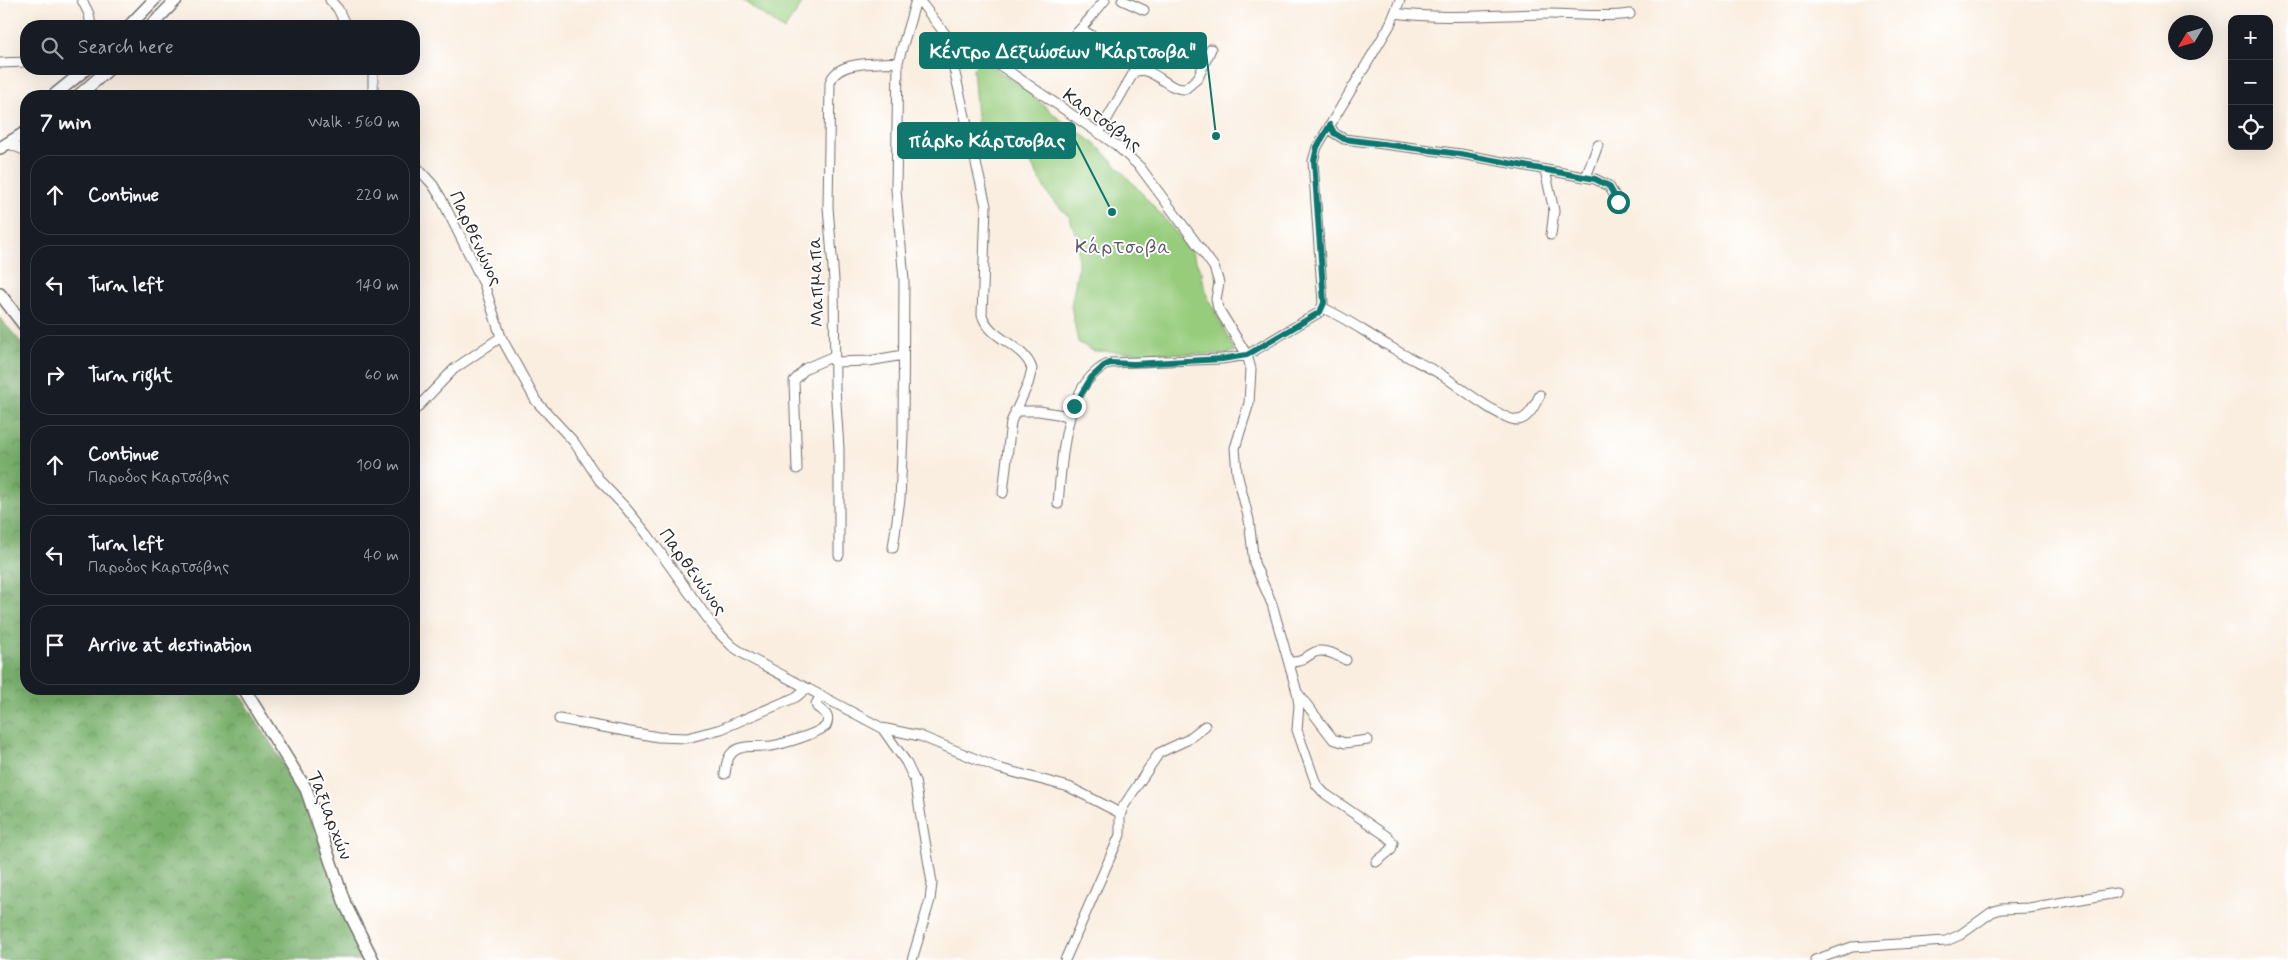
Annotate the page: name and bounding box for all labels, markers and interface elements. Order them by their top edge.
north arrow [2168,15,2213,60]
map controls [2228,15,2273,150]
button: + [2228,15,2273,60]
search box [20,20,420,75]
callout: Κέντρο Δεξιώσεων "Κάρτσοβα" [920,33,1206,68]
icon: search [38,34,66,62]
text: Search here [78,35,174,60]
text: Κέντρο Δεξιώσεων "Κάρτσοβα" [930,38,1197,66]
button: − [2228,60,2273,105]
street label: Καρτσόβης [1057,83,1147,157]
button: locate [2228,105,2273,150]
text: 7 min [40,109,92,137]
text: Walk · 560 m [308,112,400,133]
callout: πάρκο Κάρτσοβας [898,123,1075,158]
text: πάρκο Κάρτσοβας [909,128,1066,155]
icon: ahead [41,181,69,209]
text: Continue [88,183,159,208]
text: 220 m [356,185,399,206]
street label: Παρθενώνος [443,187,508,290]
route start [1607,191,1630,214]
district label: Κάρτσοβα [1075,234,1171,261]
street label: Μαπμαπα [802,236,831,328]
icon: left [41,271,69,299]
text: Turn left [88,273,164,298]
text: 140 m [355,275,399,296]
icon: right [41,361,69,389]
text: Turn right [88,363,172,388]
text: 60 m [365,365,399,386]
route end [1063,395,1086,418]
text: Continue [88,442,159,467]
icon: ahead [41,451,69,479]
text: 100 m [356,455,399,476]
text: Παροδος Καρτσόβης [88,467,229,488]
street label: Παρθενώνος [653,523,733,620]
text: Turn left [88,532,164,557]
icon: left [41,541,69,569]
text: 40 m [363,545,399,566]
text: Παροδος Καρτσόβης [88,557,229,578]
icon: arrive [41,631,69,659]
text: Arrive at destination [88,633,252,658]
street label: Ταξιαρχών [301,768,358,864]

